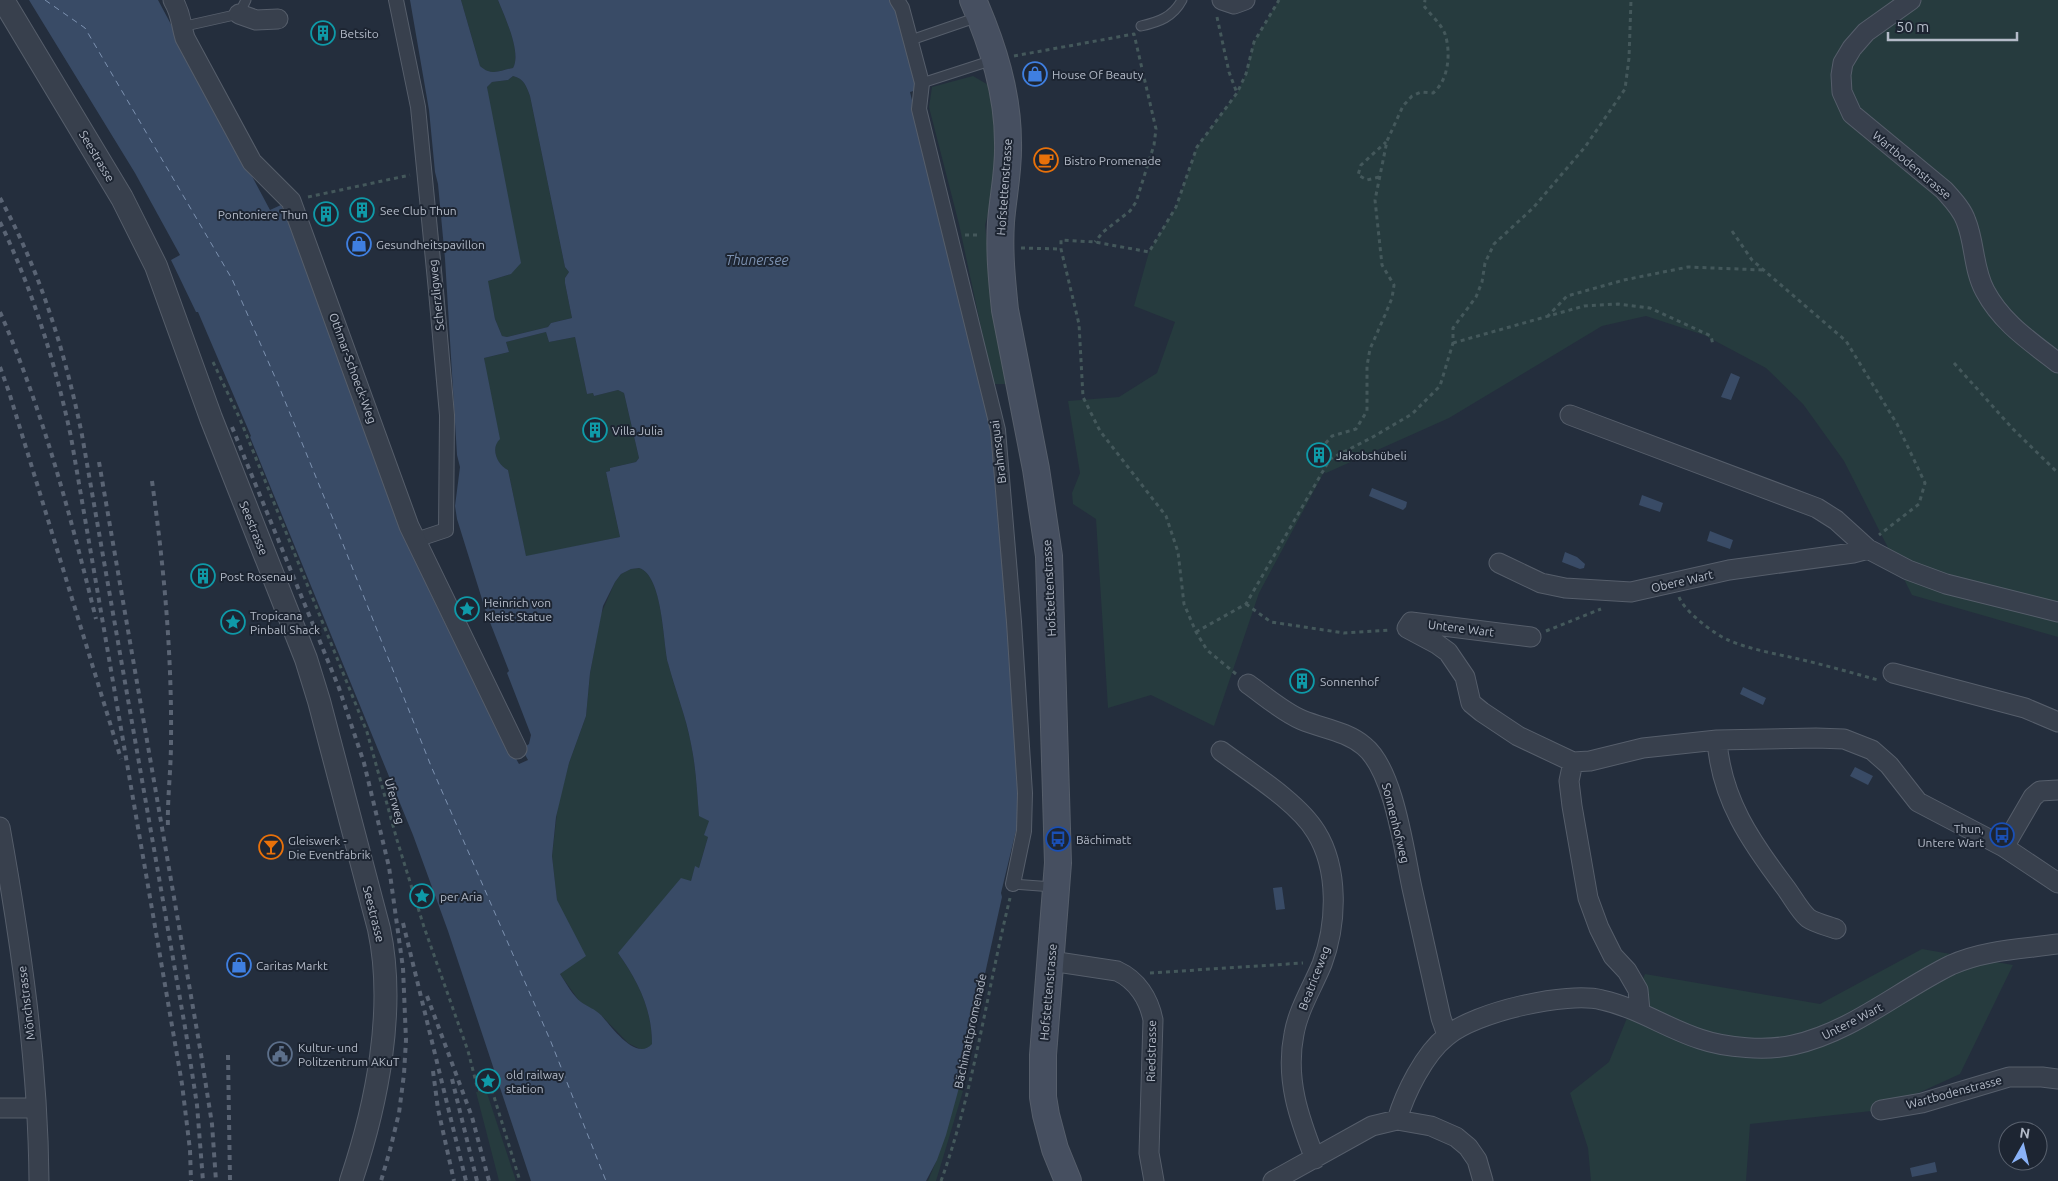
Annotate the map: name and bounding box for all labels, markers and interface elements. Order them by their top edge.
scale bar [1888,10,2017,42]
text: 50 m [1896,18,1929,35]
building icon: Betsito [310,20,336,46]
place label: Betsito [340,27,379,40]
shop icon: House Of Beauty [1022,61,1048,87]
place label: House Of Beauty [1052,68,1143,81]
street label: Seestrasse [77,128,117,184]
street label: Wartbodenstrasse [1870,128,1954,202]
street label: Hofstettenstrasse [994,138,1014,236]
cafe icon: Bistro Promenade [1033,147,1059,173]
place label: Bistro Promenade [1064,154,1161,167]
building icon: See Club Thun [349,197,375,223]
building icon: Pontoniere Thun [313,201,339,227]
place label: See Club Thun [380,204,457,217]
place label: Pontoniere Thun [218,208,308,221]
shop icon: Gesundheitspavillon [346,231,372,257]
place label: Gesundheitspavillon [376,238,485,251]
water label: Thunersee [725,252,789,268]
street label: Scherzligweg [426,259,446,331]
street label: Othmar-Schoeck-Weg [327,311,379,425]
building icon: Villa Julia [582,417,608,443]
street label: Brahmsquai [988,420,1008,484]
place label: Villa Julia [612,424,663,437]
building icon: Jakobshübeli [1306,442,1332,468]
place label: Jakobshübeli [1336,449,1407,462]
street label: Seestrasse [237,499,271,557]
street label: Hofstettenstrasse [1040,539,1058,637]
building icon: Post Rosenau [190,563,216,589]
street label: Obere Wart [1650,568,1715,594]
place label: Post Rosenau [220,570,293,583]
place icon: Heinrich von Kleist Statue [454,596,480,622]
place label: Heinrich von Kleist Statue [484,596,552,623]
place icon: Tropicana Pinball Shack [220,609,246,635]
place label: Tropicana Pinball Shack [250,609,320,636]
street label: Untere Wart [1427,617,1495,639]
building icon: Sonnenhof [1289,668,1315,694]
place label: Sonnenhof [1320,675,1379,688]
street label: Uferweg [383,777,407,825]
street label: Sonnenhofweg [1380,782,1412,864]
place label: Thun, Untere Wart [1917,822,1984,849]
bus stop icon: Thun, Untere Wart [1989,822,2015,848]
bus stop icon: Bächimatt [1045,826,1071,852]
place label: Bächimatt [1076,833,1131,846]
bar icon: Gleiswerk - Die Eventfabrik [258,834,284,860]
place label: Gleiswerk - Die Eventfabrik [288,834,371,861]
place icon: per Aria [409,883,435,909]
street label: Seestrasse [361,885,387,943]
place label: per Aria [440,890,482,903]
street label: Hofstettenstrasse [1037,943,1059,1041]
street label: Beatriceweg [1296,944,1332,1012]
shop icon: Caritas Markt [226,952,252,978]
place label: Caritas Markt [256,959,328,972]
street label: Mönchstrasse [15,965,37,1041]
street label: Bächimattpromenade [951,972,989,1090]
street label: Untere Wart [1819,1000,1885,1042]
street label: Riedstrasse [1144,1020,1158,1082]
public building icon: Kultur- und Politzentrum AKuT [267,1041,293,1067]
place label: Kultur- und Politzentrum AKuT [298,1041,400,1068]
place icon: old railway station [475,1068,501,1094]
place label: old railway station [506,1068,564,1095]
street label: Wartbodenstrasse [1905,1073,2003,1111]
north arrow [1998,1121,2048,1171]
text: N [2019,1124,2031,1142]

